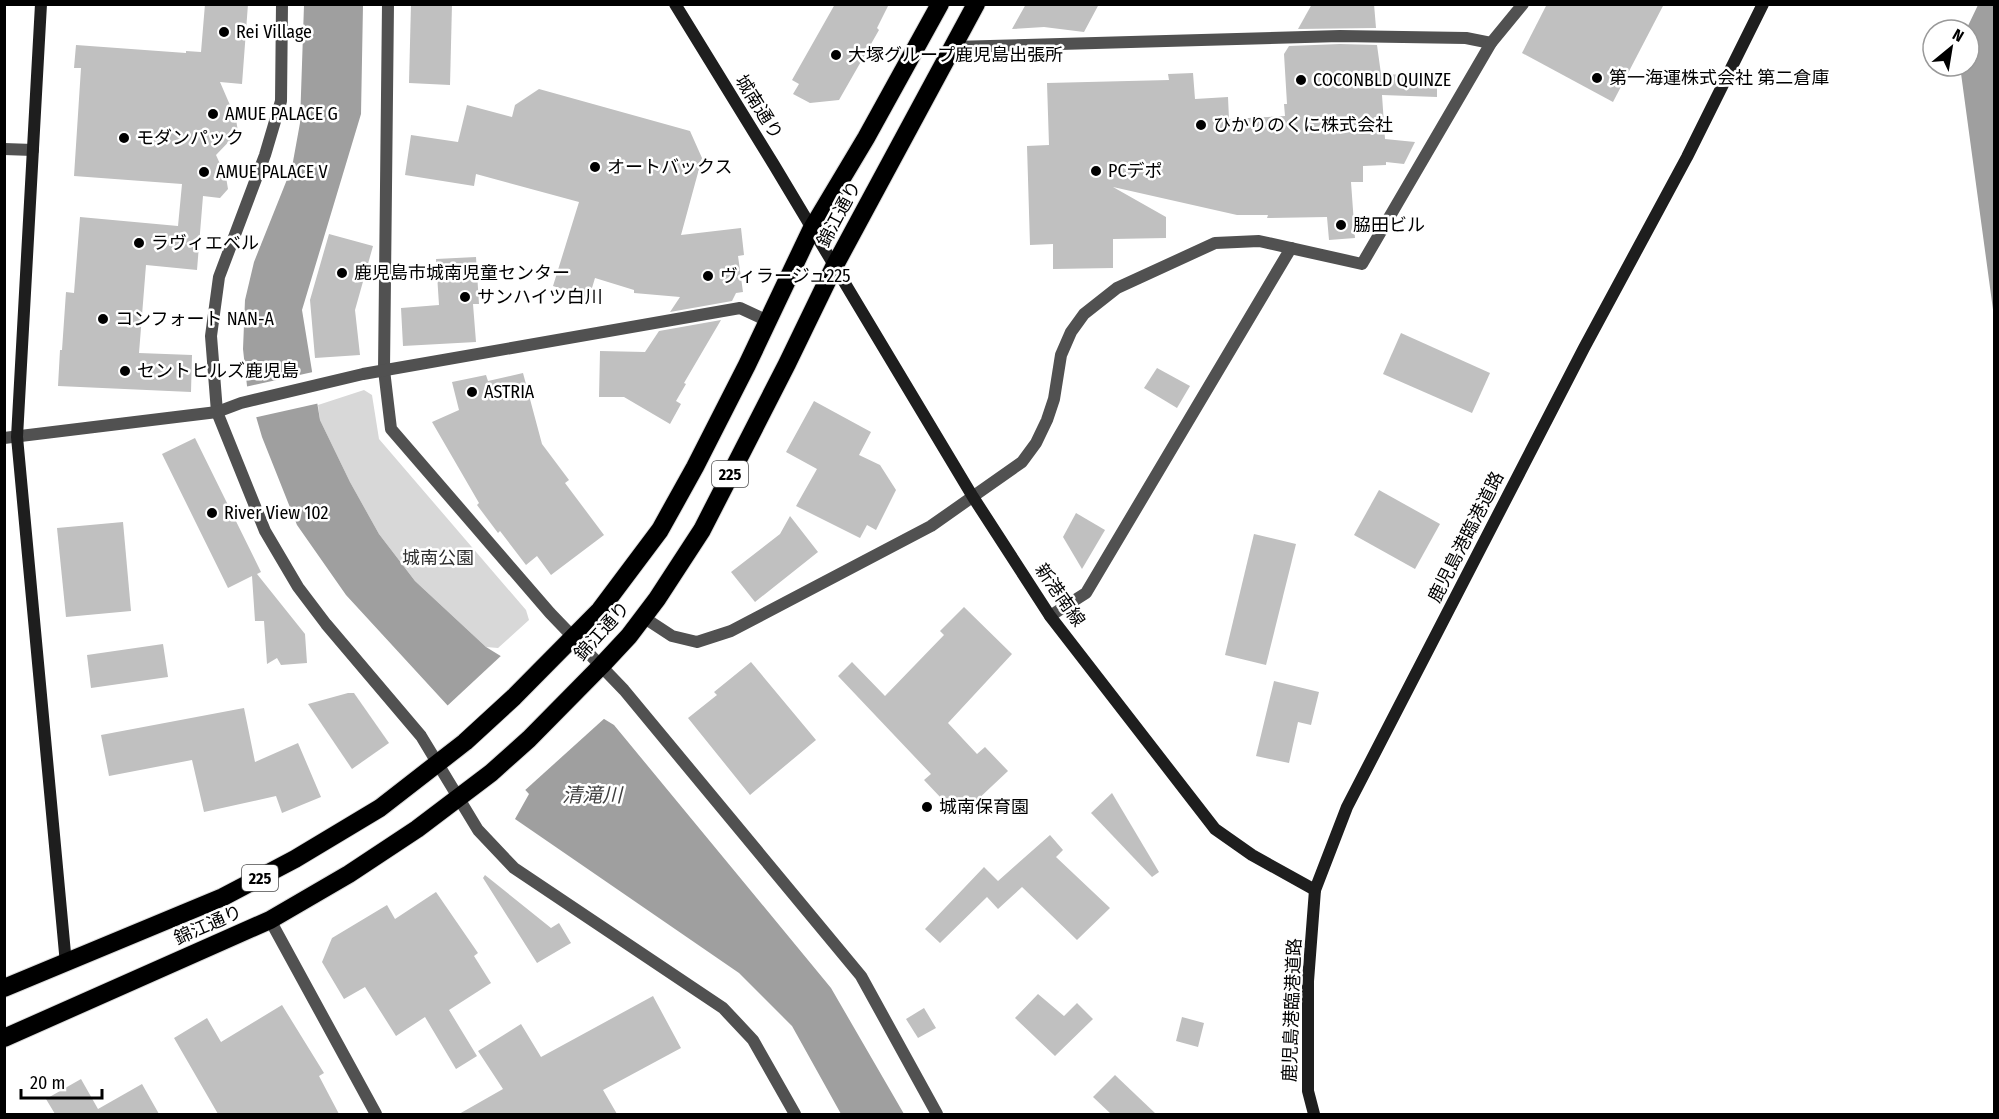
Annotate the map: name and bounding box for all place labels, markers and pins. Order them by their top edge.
place label: Rei Village [236,21,312,43]
marker: Rei Village [217,25,231,39]
place label: 大塚グループ鹿児島出張所 [848,44,1063,66]
marker: 大塚グループ鹿児島出張所 [829,48,843,62]
place label: 第一海運株式会社 第二倉庫 [1609,67,1829,89]
place label: COCONBLD QUINZE [1313,69,1451,91]
marker: 第一海運株式会社 第二倉庫 [1590,71,1604,85]
marker: COCONBLD QUINZE [1294,73,1308,87]
place label: AMUE PALACE G [225,103,338,125]
marker: AMUE PALACE G [206,107,220,121]
place label: ひかりのくに株式会社 [1213,114,1393,136]
marker: ひかりのくに株式会社 [1194,118,1208,132]
place label: モダンパック [136,127,244,149]
marker: モダンパック [117,131,131,145]
place label: オートバックス [607,156,732,178]
marker: オートバックス [588,160,602,174]
place label: PCデポ [1108,160,1163,182]
place label: AMUE PALACE V [216,161,328,183]
marker: PCデポ [1089,164,1103,178]
marker: AMUE PALACE V [197,165,211,179]
place label: 脇田ビル [1353,214,1425,236]
marker: 脇田ビル [1334,218,1348,232]
place label: ラヴィエベル [151,232,259,254]
marker: ラヴィエベル [132,236,146,250]
place label: 鹿児島市城南児童センター [354,262,570,284]
place label: ヴィラージュ225 [720,265,851,287]
marker: 鹿児島市城南児童センター [335,266,349,280]
marker: ヴィラージュ225 [701,269,715,283]
place label: サンハイツ白川 [477,286,603,308]
marker: サンハイツ白川 [458,290,472,304]
place label: コンフォート NAN-A [115,308,274,330]
marker: コンフォート NAN-A [96,312,110,326]
place label: セントヒルズ鹿児島 [137,360,299,382]
marker: セントヒルズ鹿児島 [118,364,132,378]
place label: ASTRIA [484,381,535,403]
marker: ASTRIA [465,385,479,399]
place label: River View 102 [224,502,328,524]
marker: River View 102 [205,506,219,520]
place label: 城南保育園 [939,796,1029,818]
marker: 城南保育園 [920,800,934,814]

